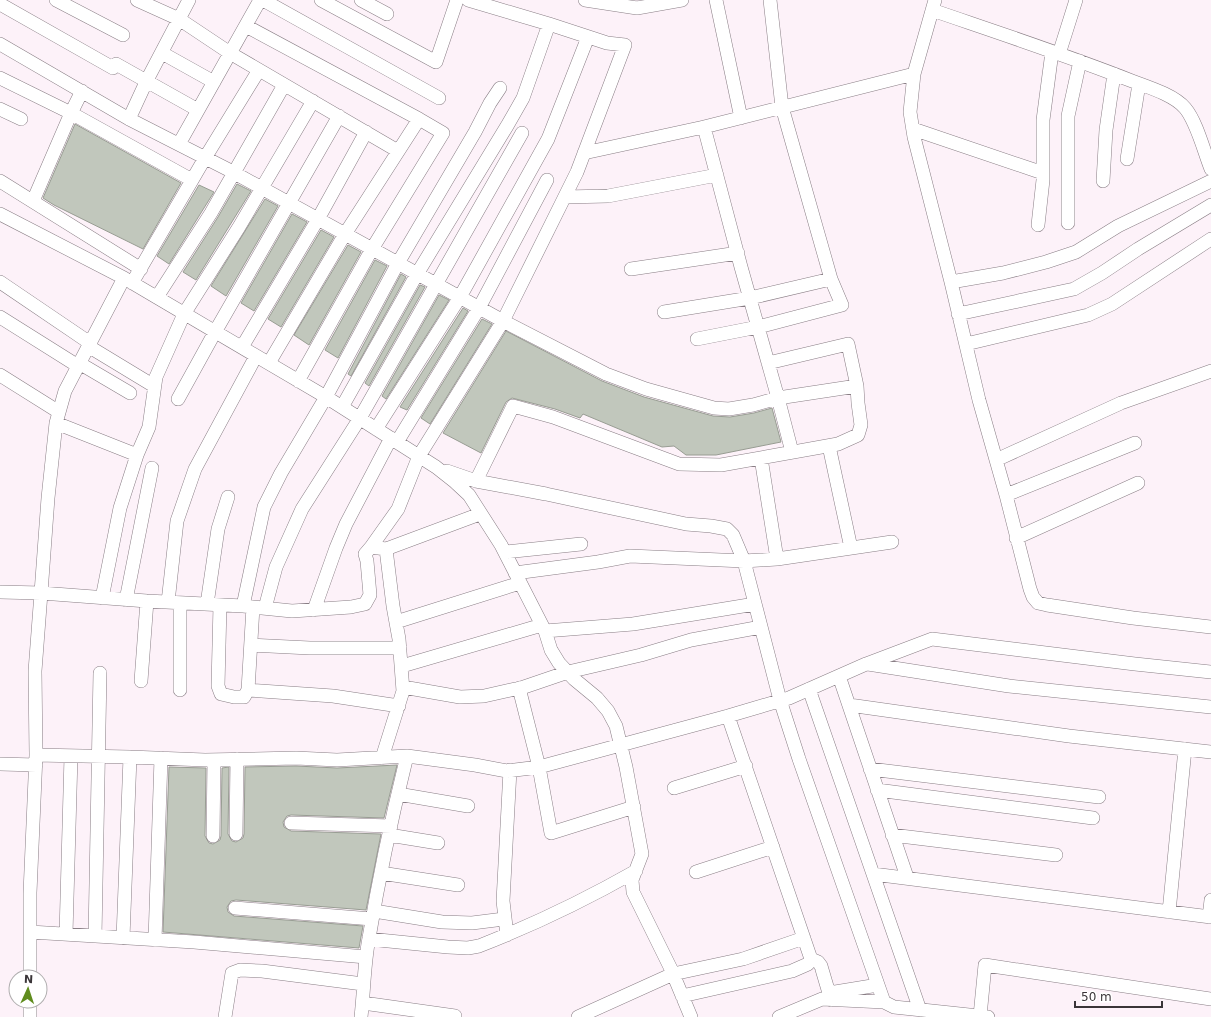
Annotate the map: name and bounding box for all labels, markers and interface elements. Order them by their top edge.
north arrow [8,969,48,1009]
text: N [24,973,33,986]
scale bar [1075,983,1162,1009]
text: 50 m [1081,990,1112,1004]

